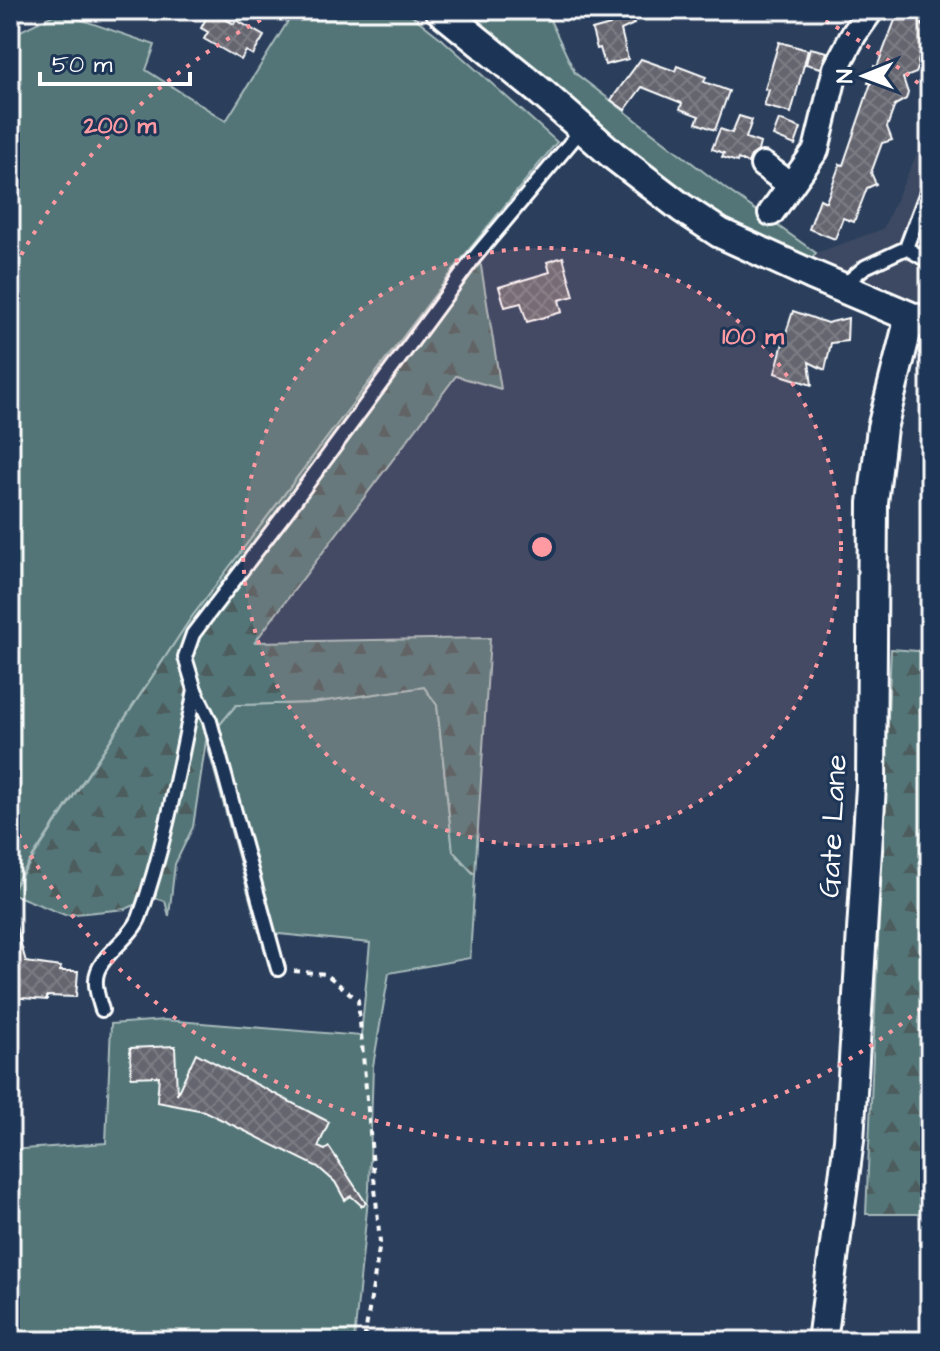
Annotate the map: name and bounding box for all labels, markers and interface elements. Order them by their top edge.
scale bar [40,36,190,86]
north arrow [824,36,904,116]
text: 50 m [52,48,113,82]
text: N [830,69,861,83]
text: 200 m [83,109,156,143]
text: 100 m [722,320,784,354]
centre of rings [528,533,556,561]
street label: Gate Lane [808,753,858,899]

